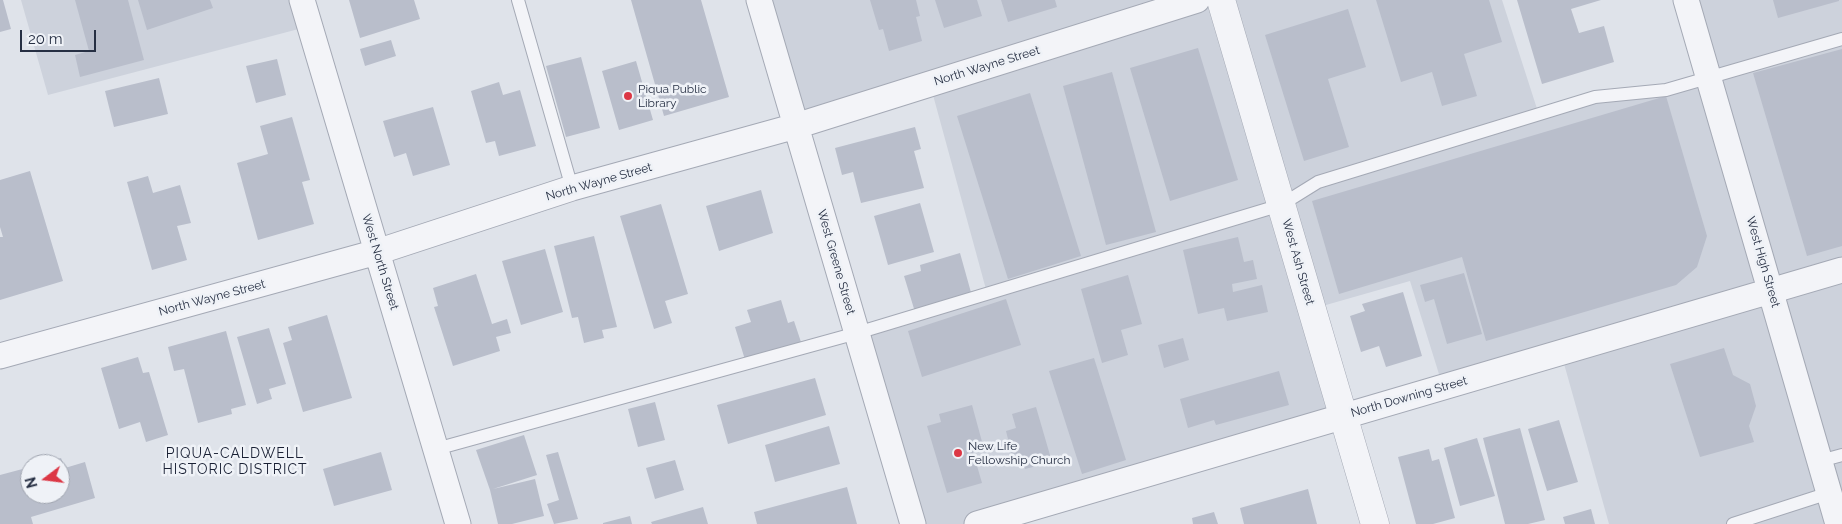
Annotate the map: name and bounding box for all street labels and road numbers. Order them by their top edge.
street label: North Wayne Street [932,43,1042,89]
street label: North Wayne Street [544,160,654,204]
street label: West Greene Street [814,208,858,316]
street label: West North Street [359,212,401,312]
street label: West High Street [1743,215,1783,309]
street label: West Ash Street [1279,217,1317,307]
street label: North Wayne Street [157,277,267,319]
street label: North Downing Street [1349,374,1469,420]

